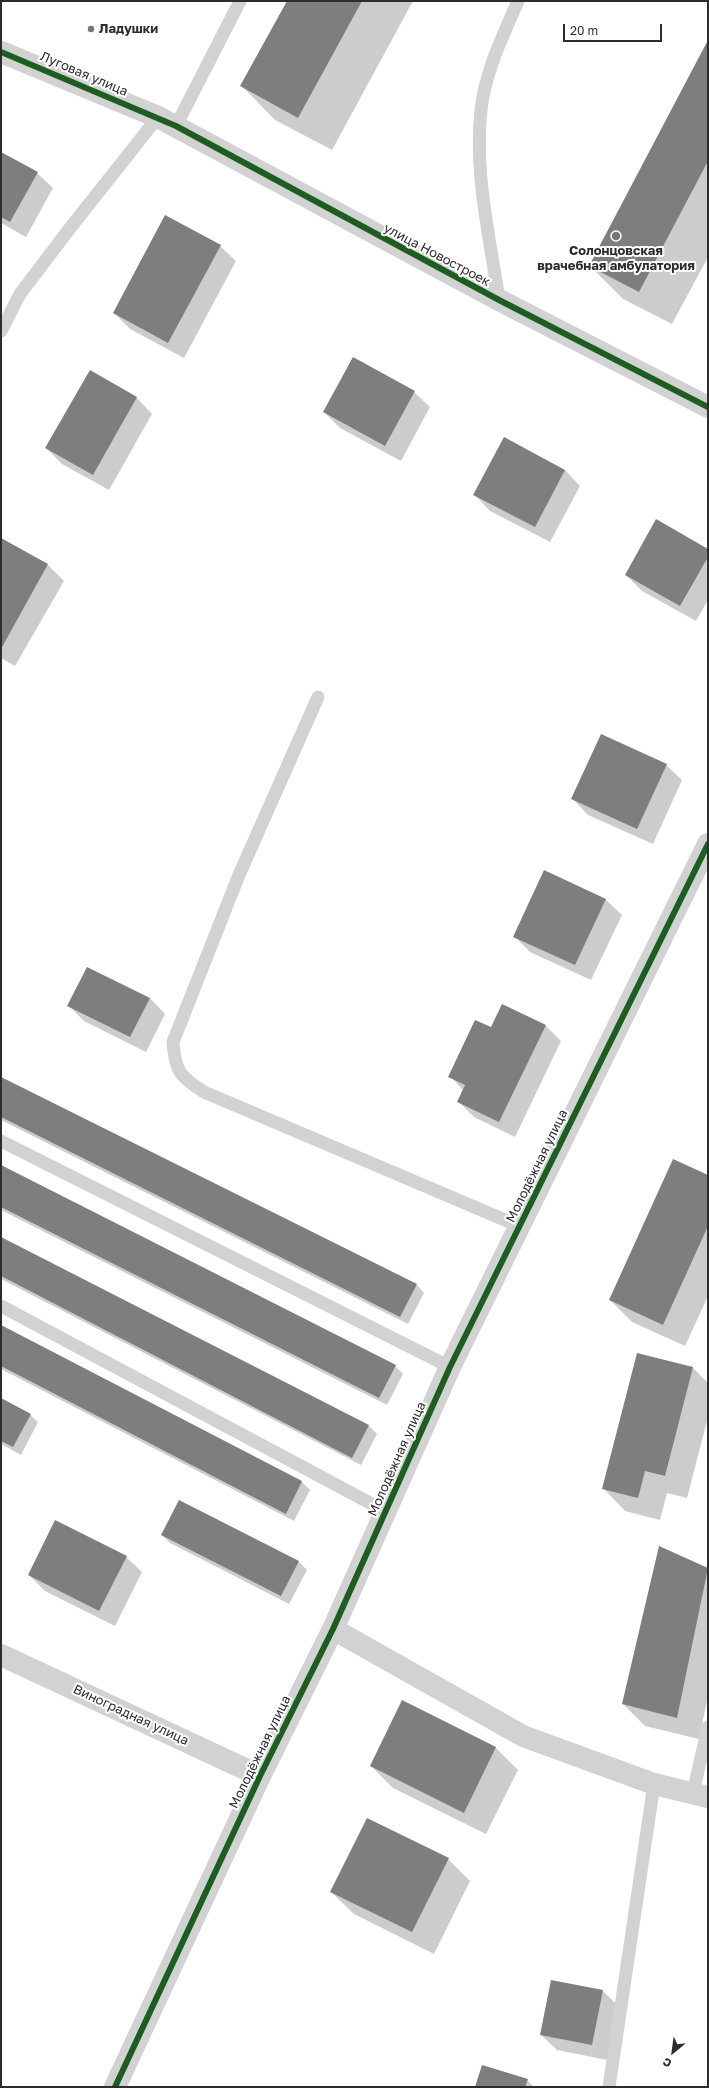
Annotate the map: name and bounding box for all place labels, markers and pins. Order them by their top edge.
place label: Ладушки [99,21,158,37]
marker: Ладушки [86,24,96,34]
marker: Солонцовская врачебная амбулатория [610,230,622,242]
place label: Солонцовская врачебная амбулатория [537,243,695,274]

